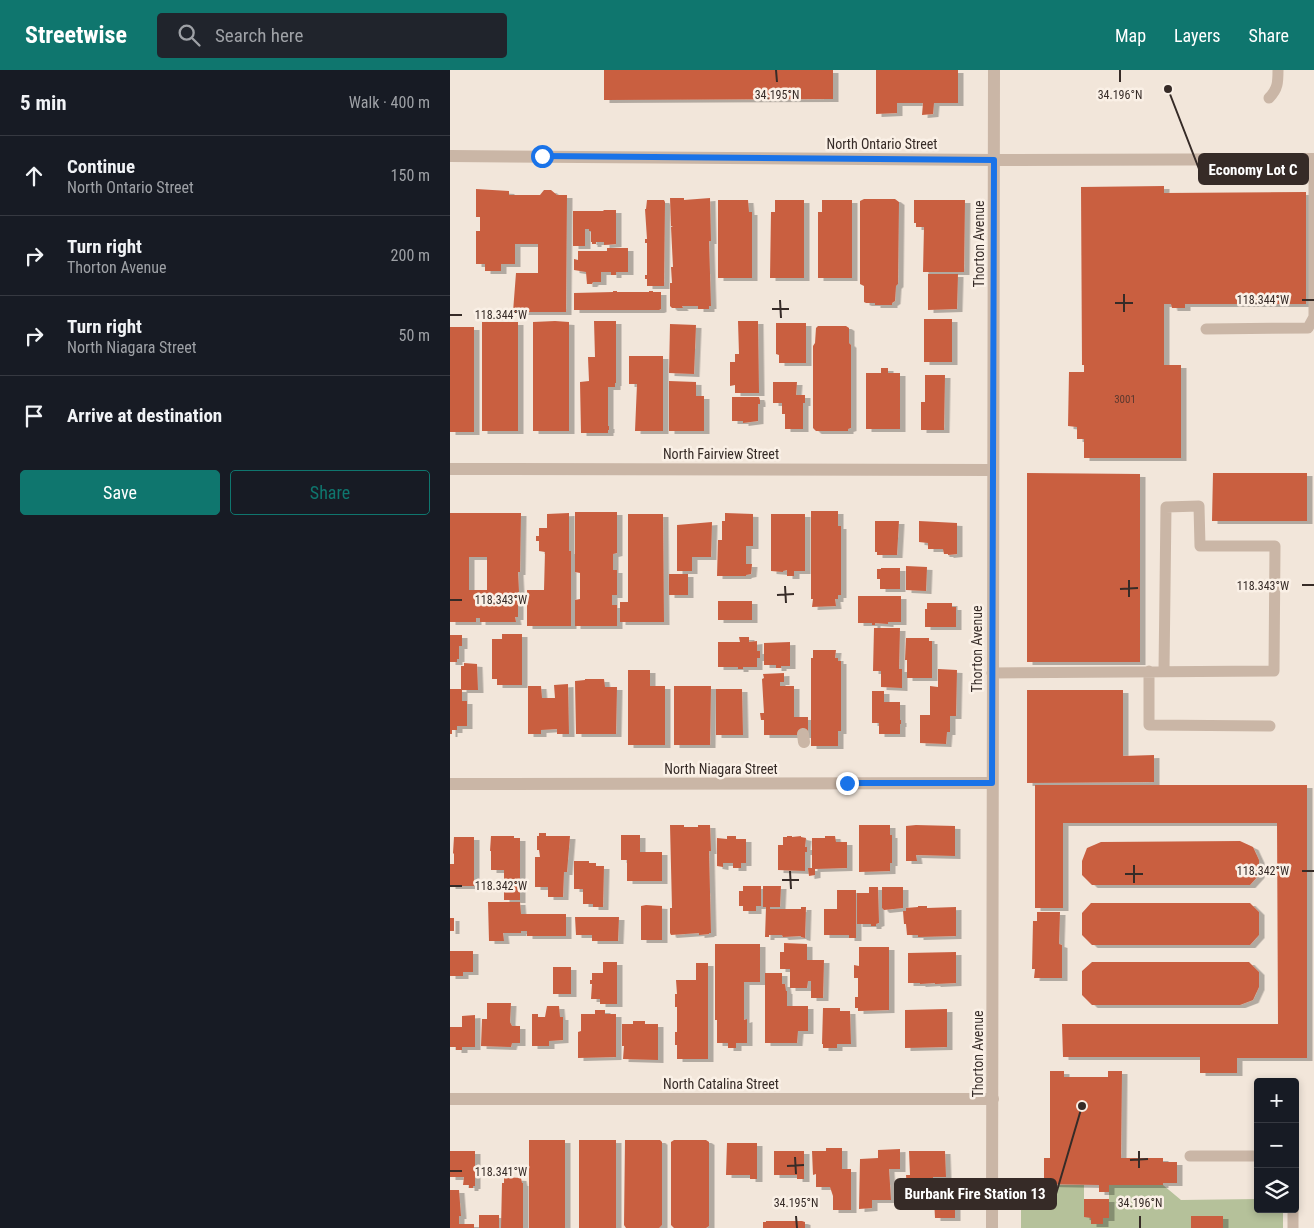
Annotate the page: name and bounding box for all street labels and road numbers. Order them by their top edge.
street label: North Ontario Street [827,136,938,152]
street label: Thorton Avenue [971,200,987,288]
street label: North Fairview Street [663,446,779,462]
street label: Thorton Avenue [969,605,985,693]
street label: North Niagara Street [664,761,778,777]
street label: Thorton Avenue [970,1010,986,1098]
street label: North Catalina Street [663,1076,779,1092]

